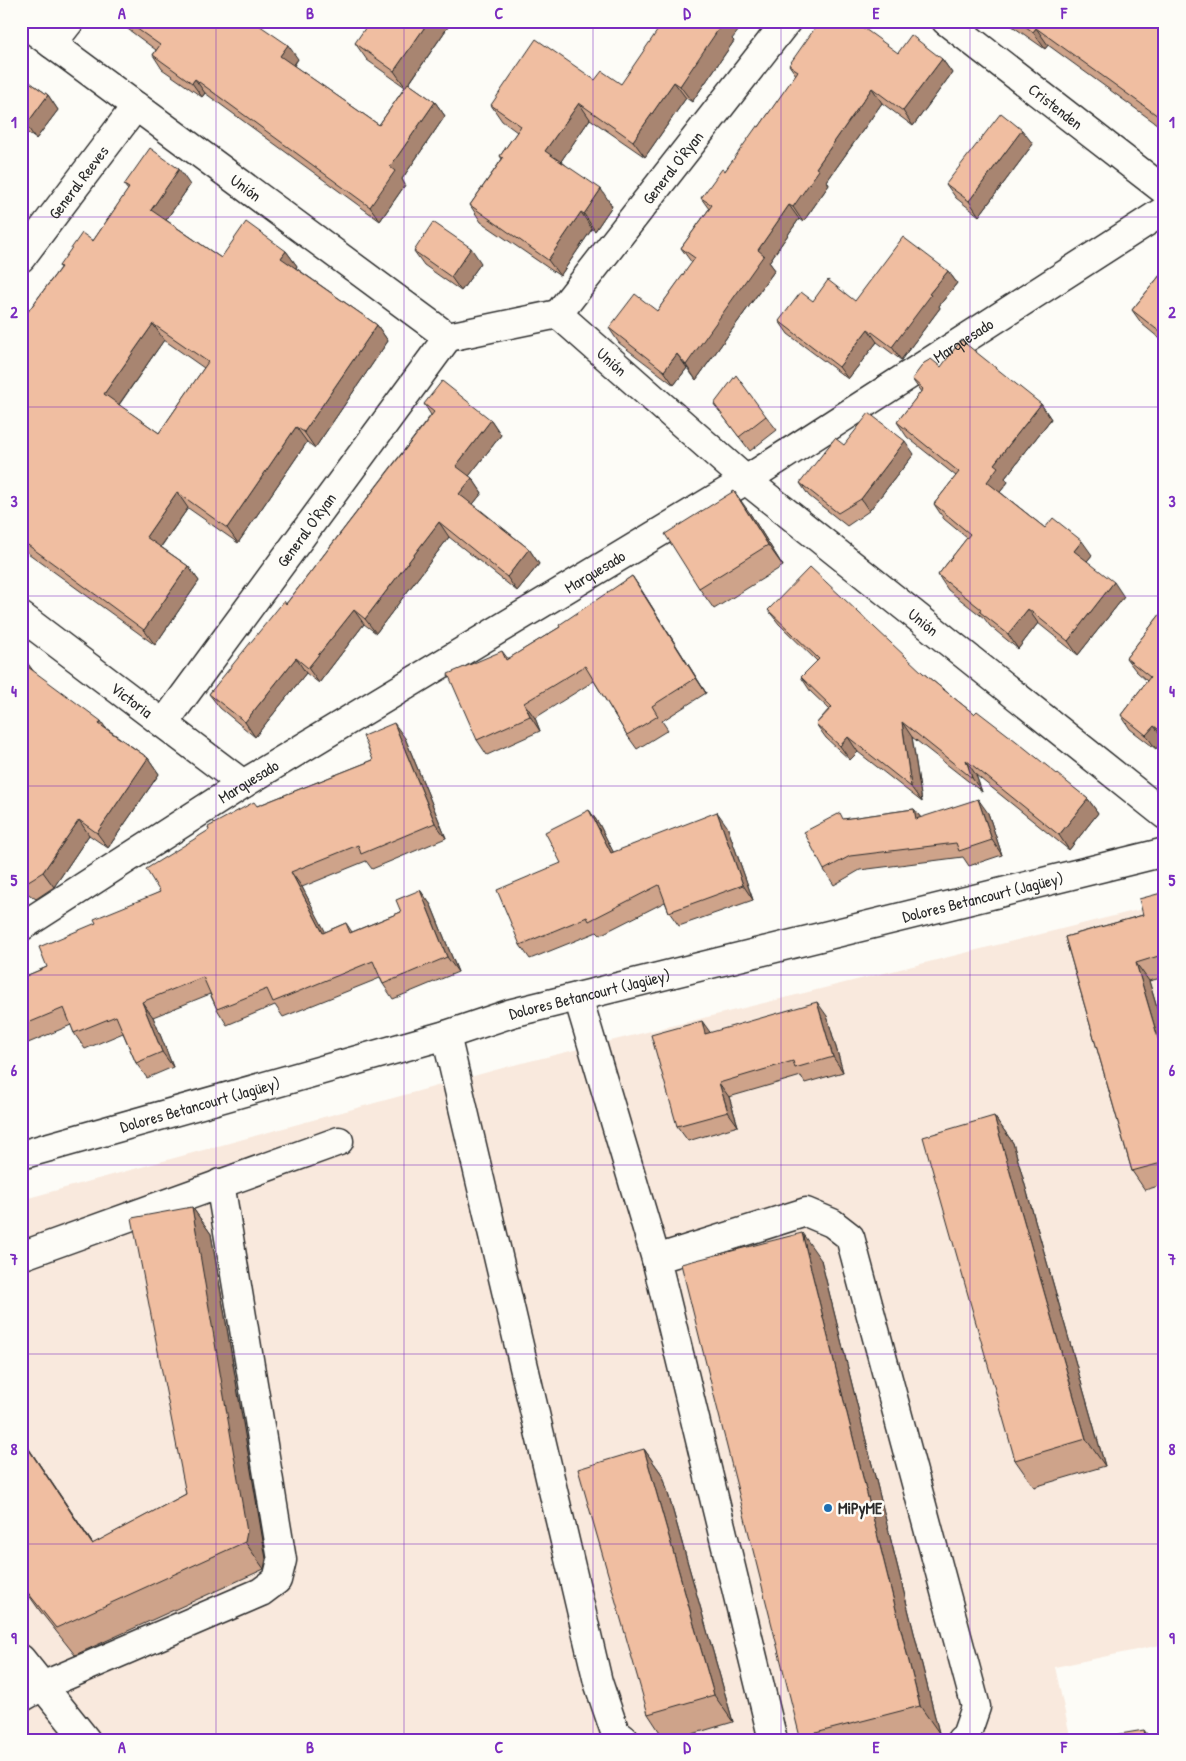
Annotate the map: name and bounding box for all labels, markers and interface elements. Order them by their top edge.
text: A [118,2,126,24]
text: B [306,2,314,24]
text: C [495,2,504,24]
text: D [683,2,691,24]
text: E [872,2,880,24]
text: F [1060,2,1068,24]
street label: Cristenden [1024,78,1088,134]
text: 1 [11,111,17,133]
text: 1 [1169,111,1175,133]
street label: General O'Ryan [637,126,708,209]
street label: General Reeves [43,141,113,224]
street label: Unión [226,169,266,206]
text: 2 [10,301,18,323]
text: 2 [1168,301,1176,323]
street label: Marquesado [929,312,998,368]
street label: Unión [592,342,632,381]
street label: General O'Ryan [272,488,341,571]
text: 3 [10,490,18,512]
text: 3 [1168,490,1176,512]
street label: Marquesado [560,544,630,598]
street label: Unión [904,603,943,641]
street label: Victoria [107,677,157,723]
text: 4 [11,680,17,702]
text: 4 [1169,680,1175,702]
street label: Marquesado [214,754,283,808]
street label: Dolores Betancourt (Jagüey) [900,866,1066,927]
text: 5 [11,869,18,891]
text: 5 [1169,869,1176,891]
street label: Dolores Betancourt (Jagüey) [507,963,672,1024]
text: 6 [11,1059,18,1081]
text: 6 [1169,1059,1176,1081]
street label: Dolores Betancourt (Jagüey) [117,1071,283,1137]
text: 7 [9,1248,18,1270]
text: 7 [1167,1248,1176,1270]
text: 8 [11,1438,18,1460]
text: 8 [1169,1438,1176,1460]
place label: MiPyME [838,1497,883,1520]
marker: MiPyME [822,1502,834,1514]
text: 9 [11,1627,17,1649]
text: 9 [1169,1627,1175,1649]
text: A [118,1736,126,1758]
text: B [306,1736,314,1758]
text: C [495,1736,504,1758]
text: D [683,1736,691,1758]
text: E [872,1736,880,1758]
text: F [1060,1736,1068,1758]

